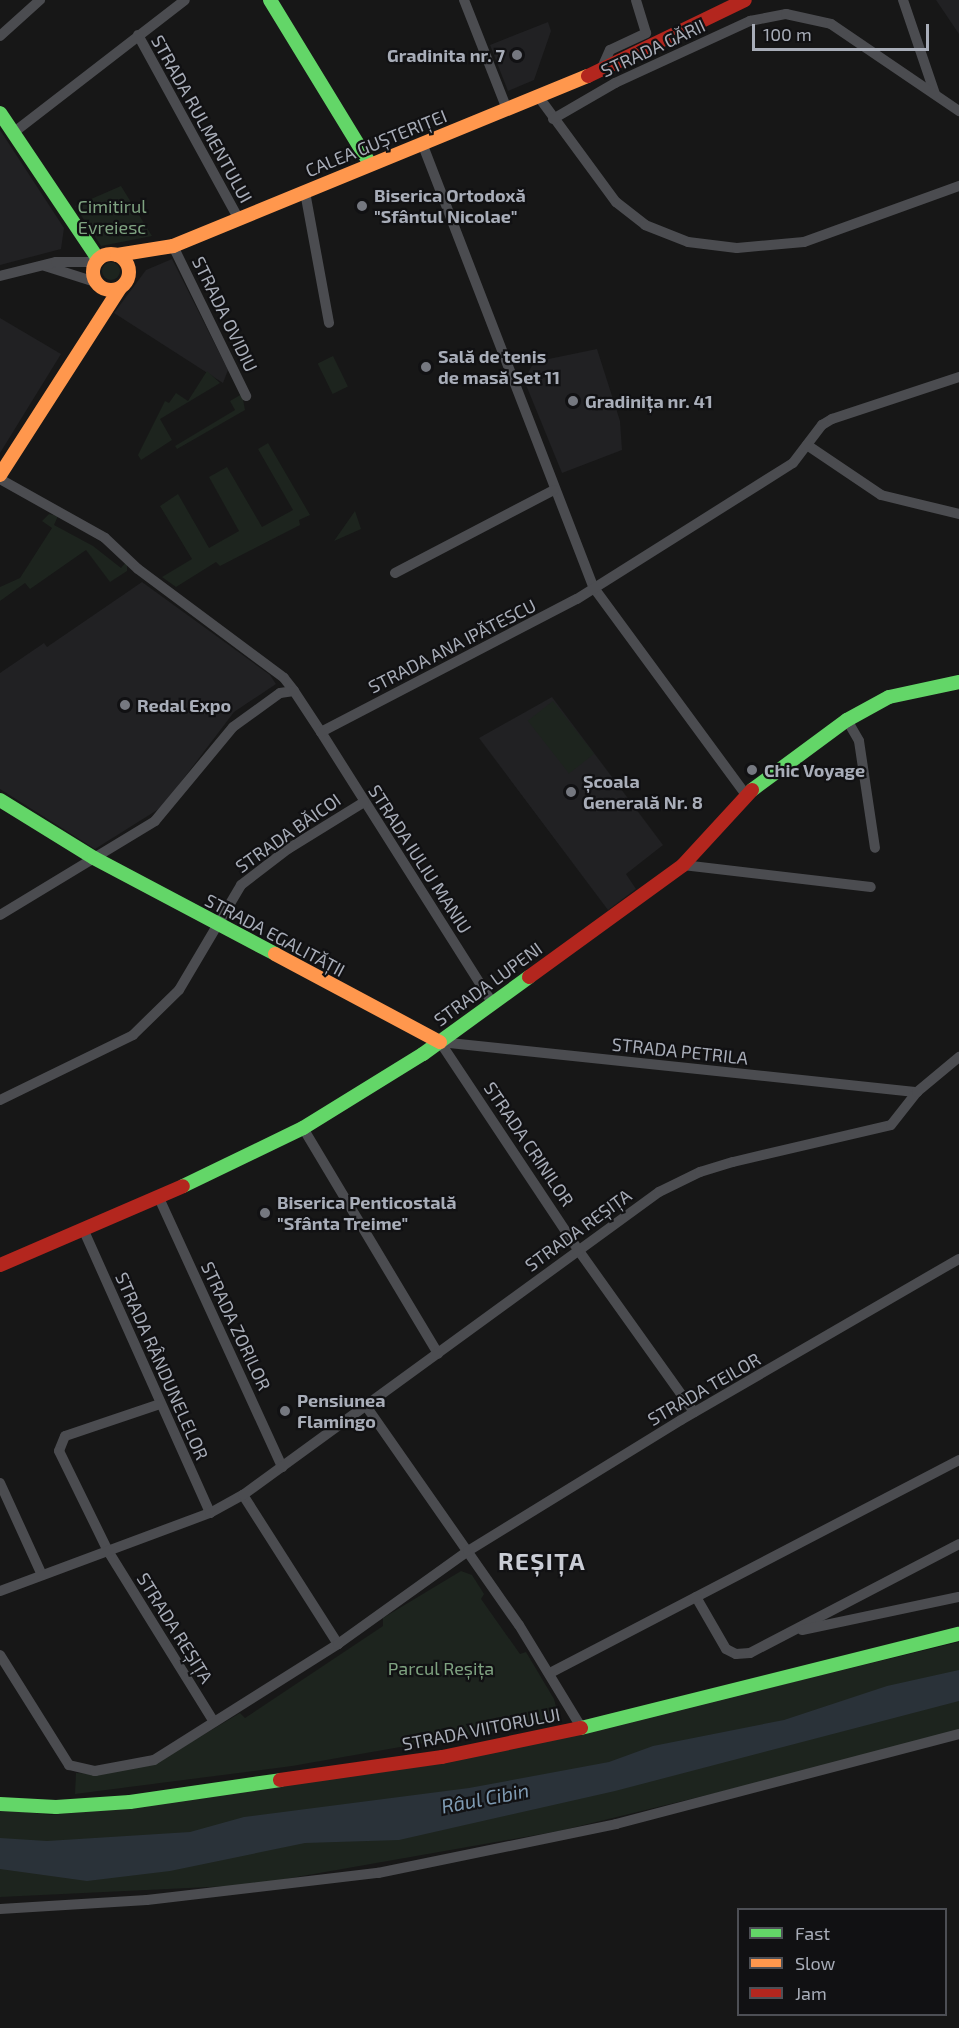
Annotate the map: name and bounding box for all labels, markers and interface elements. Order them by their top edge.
scale bar [755,12,932,50]
street label: STRADA GĂRII [597,14,709,82]
text: 100 m [763,23,812,45]
street label: STRADA RULMENTULUI [147,31,257,207]
place label: Gradinita nr. 7 [387,44,505,66]
marker: Gradinita nr. 7 [510,48,524,62]
street label: CALEA GUȘTERIȚEI [302,105,450,181]
place label: Biserica Ortodoxă "Sfântul Nicolae" [374,185,526,228]
park label: Cimitirul Evreiesc [77,196,147,238]
marker: Biserica Ortodoxă "Sfântul Nicolae" [355,199,369,213]
street label: STRADA OVIDIU [188,253,262,375]
place label: Sală de tenis de masă Set 11 [438,346,560,388]
marker: Sală de tenis de masă Set 11 [419,360,433,374]
place label: Gradinița nr. 41 [585,390,713,412]
marker: Gradinița nr. 41 [566,394,580,408]
street label: STRADA ANA IPĂTESCU [364,594,540,698]
place label: Redal Expo [137,694,232,716]
marker: Redal Expo [118,698,132,712]
place label: Chic Voyage [764,759,866,781]
marker: Chic Voyage [745,763,759,777]
place label: Școala Generală Nr. 8 [583,771,703,814]
street label: STRADA IULIU MANIU [364,781,476,937]
marker: Școala Generală Nr. 8 [564,785,578,799]
street label: STRADA BĂICOI [231,789,345,877]
street label: STRADA EGALITĂȚII [201,889,349,981]
street label: STRADA LUPENI [429,937,547,1031]
street label: STRADA PETRILA [611,1033,749,1069]
street label: STRADA CRINILOR [479,1078,579,1210]
street label: STRADA REȘIȚA [520,1184,636,1276]
place label: Biserica Penticostală "Sfânta Treime" [277,1192,457,1234]
marker: Biserica Penticostală "Sfânta Treime" [258,1206,272,1220]
street label: STRADA ZORILOR [197,1258,275,1394]
street label: STRADA RÂNDUNELELOR [111,1269,213,1463]
street label: STRADA TEILOR [643,1348,765,1430]
place label: Pensiunea Flamingo [297,1390,385,1432]
marker: Pensiunea Flamingo [278,1404,292,1418]
district label: REȘIȚA [498,1547,586,1575]
street label: STRADA REȘIȚA [132,1569,218,1687]
park label: Parcul Reșița [388,1657,494,1679]
street label: STRADA VIITORULUI [400,1703,562,1755]
water label: Râul Cibin [439,1778,531,1818]
legend [737,1908,947,2016]
text: Fast [795,1922,830,1944]
text: Slow [795,1952,835,1974]
text: Jam [795,1982,827,2004]

